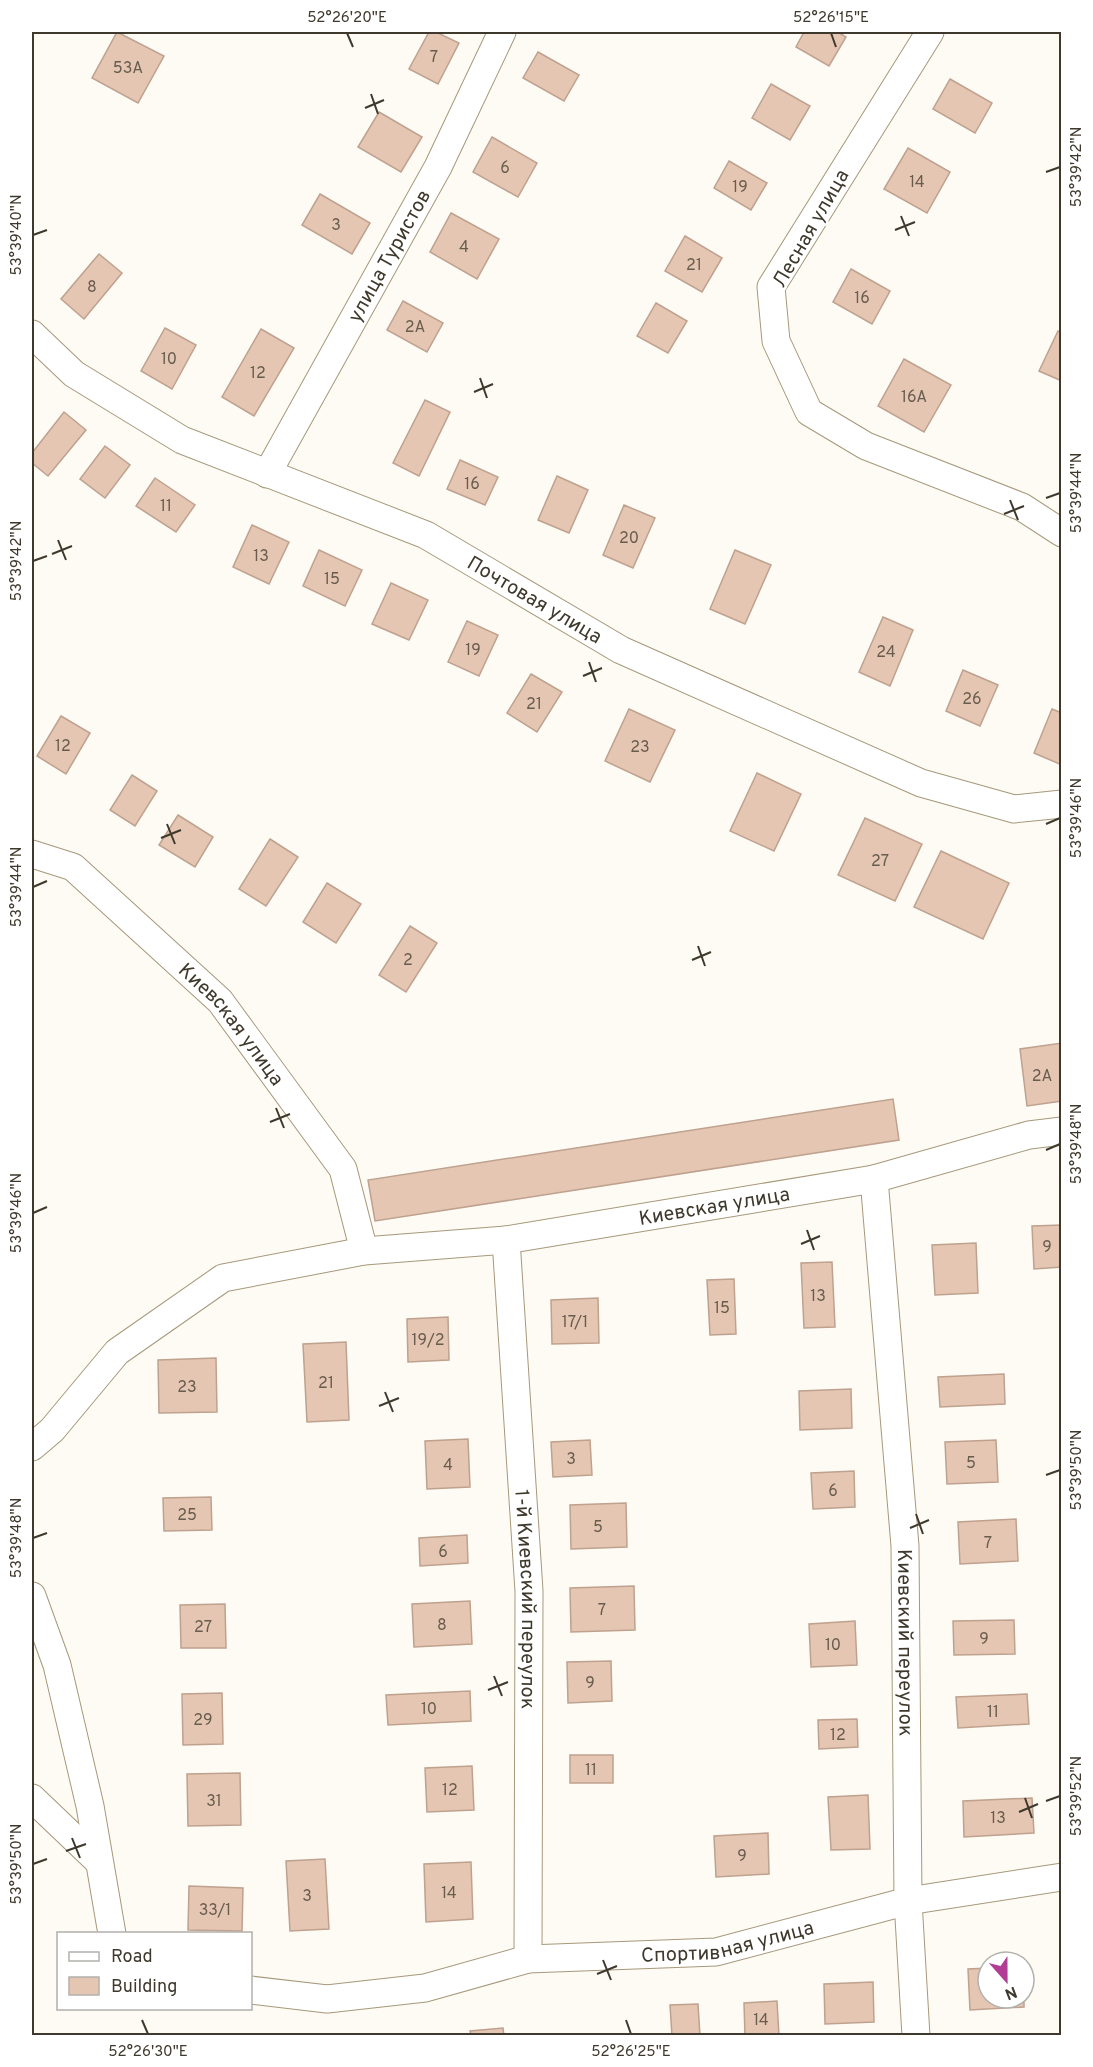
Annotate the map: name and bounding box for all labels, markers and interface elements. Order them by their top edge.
text: 52°26'20"E [307,9,387,28]
text: 52°26'15"E [793,9,869,28]
house number: 7 [430,48,438,68]
house number: 53А [113,59,143,79]
text: 53°39'42"N [1068,127,1087,207]
house number: 6 [500,159,510,179]
street label: Лесная улица [767,165,856,293]
house number: 14 [909,173,925,193]
house number: 19 [732,178,748,198]
street label: улица Туристов [343,185,438,328]
text: 53°39'40"N [8,195,27,275]
house number: 3 [331,216,341,236]
house number: 4 [459,238,469,258]
house number: 21 [686,256,702,276]
house number: 8 [87,278,97,298]
house number: 16 [854,289,870,309]
house number: 2А [405,318,425,338]
house number: 10 [161,350,177,370]
house number: 12 [250,364,266,384]
house number: 16А [901,388,927,408]
text: 53°39'44"N [1068,453,1087,533]
house number: 16 [464,475,480,495]
house number: 11 [160,497,172,517]
text: 53°39'42"N [8,521,27,601]
house number: 20 [619,529,639,549]
house number: 13 [253,547,269,567]
street label: Почтовая улица [462,551,606,651]
house number: 15 [324,570,340,590]
house number: 19 [465,641,481,661]
house number: 24 [876,643,896,663]
house number: 26 [962,690,982,710]
house number: 21 [526,695,542,715]
house number: 12 [55,737,71,757]
house number: 23 [630,738,650,758]
text: 53°39'46"N [1068,778,1087,858]
text: 53°39'44"N [8,847,27,927]
house number: 27 [871,852,889,872]
house number: 2 [403,951,413,971]
street label: Киевская улица [172,958,289,1092]
house number: 2А [1032,1067,1052,1087]
text: 53°39'48"N [1068,1104,1087,1184]
text: 53°39'46"N [8,1173,27,1253]
street label: Киевская улица [637,1182,792,1233]
house number: 9 [1042,1238,1052,1258]
house number: 13 [810,1287,826,1307]
house number: 15 [714,1299,730,1319]
house number: 17/1 [562,1313,588,1333]
house number: 19/2 [411,1331,445,1351]
house number: 21 [318,1374,334,1394]
house number: 23 [177,1378,197,1398]
text: 53°39'50"N [1068,1430,1087,1510]
house number: 3 [566,1450,576,1470]
house number: 5 [966,1454,976,1474]
house number: 4 [443,1456,453,1476]
house number: 6 [828,1482,838,1502]
street label: 1-й Киевский переулок [507,1489,540,1709]
text: 53°39'48"N [8,1498,27,1578]
house number: 25 [177,1506,197,1526]
house number: 5 [593,1518,603,1538]
house number: 7 [984,1534,992,1554]
house number: 6 [438,1543,448,1563]
street label: Киевский переулок [890,1549,918,1736]
house number: 7 [598,1601,606,1621]
house number: 8 [437,1616,447,1636]
house number: 27 [194,1618,212,1638]
house number: 9 [979,1630,989,1650]
house number: 10 [825,1636,841,1656]
house number: 9 [585,1674,595,1694]
house number: 10 [421,1700,437,1720]
house number: 11 [987,1703,999,1723]
house number: 29 [193,1711,213,1731]
house number: 12 [830,1726,846,1746]
text: 53°39'52"N [1068,1756,1087,1836]
house number: 11 [585,1761,597,1781]
house number: 12 [442,1781,458,1801]
house number: 31 [206,1792,222,1812]
house number: 13 [990,1809,1006,1829]
text: 53°39'50"N [8,1824,27,1904]
house number: 9 [737,1847,747,1867]
house number: 14 [441,1884,457,1904]
house number: 3 [302,1887,312,1907]
house number: 33/1 [199,1901,231,1921]
street label: Спортивная улица [641,1916,817,1970]
legend [57,1932,252,2010]
text: Road [111,1946,153,1969]
north arrow [976,1950,1036,2010]
text: Building [111,1976,177,1999]
text: N [1002,1981,1020,2004]
house number: 14 [753,2011,769,2031]
text: 52°26'30"E [108,2043,188,2062]
text: 52°26'25"E [591,2043,671,2062]

